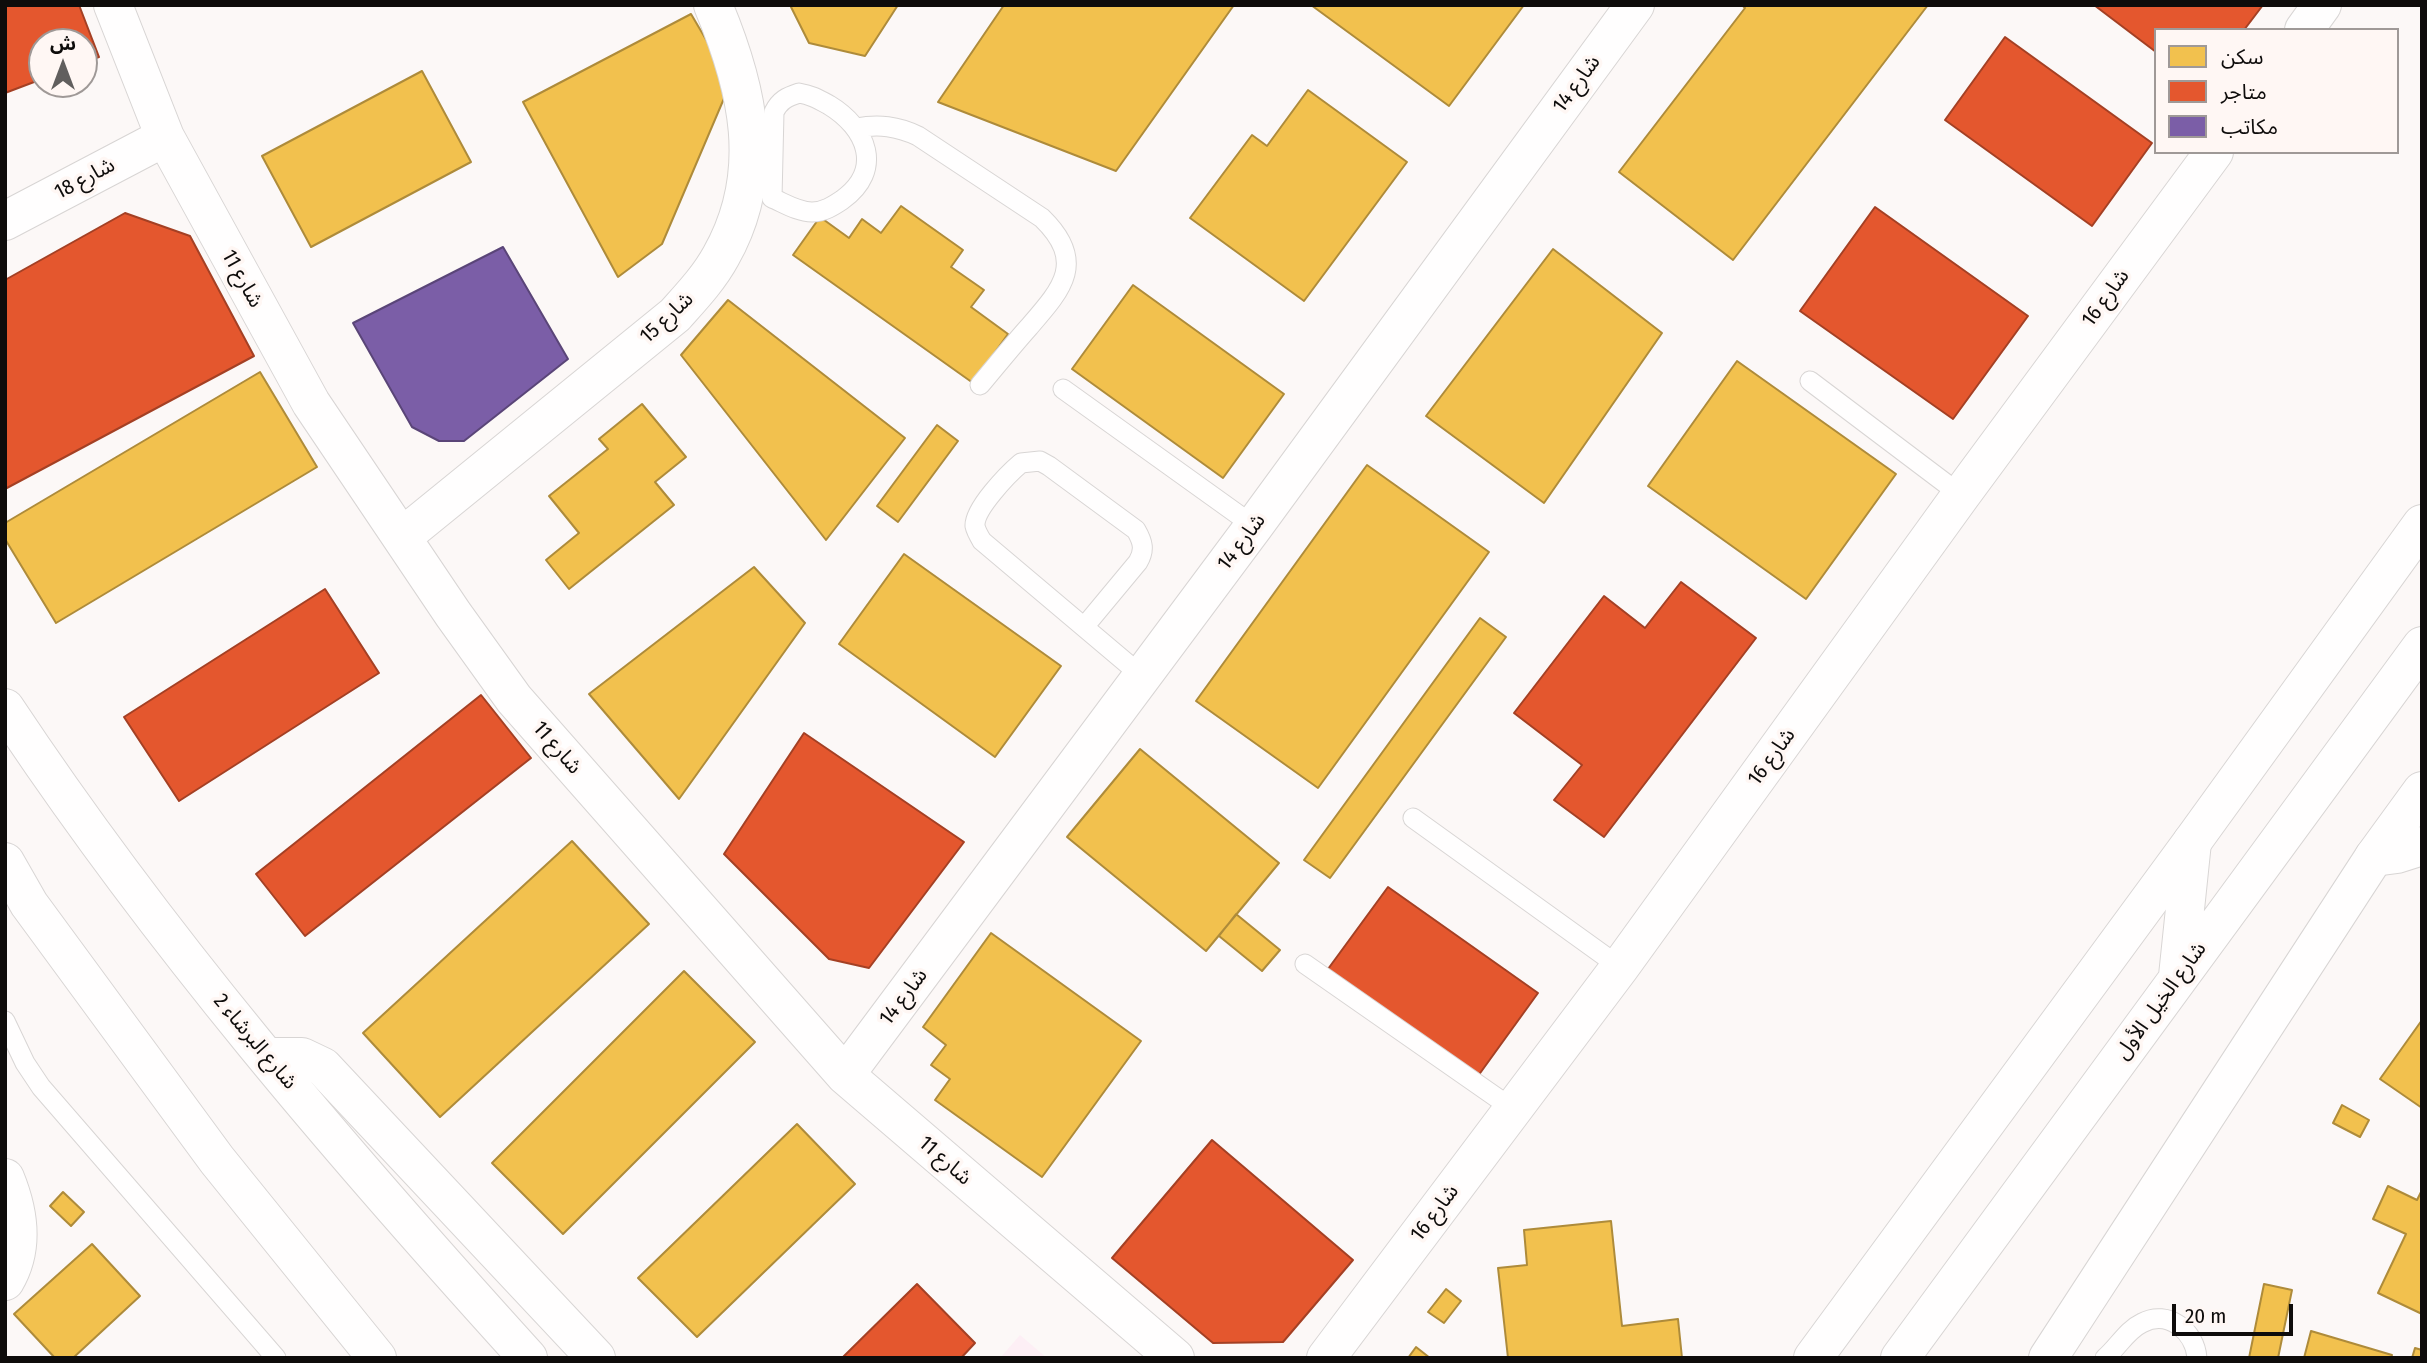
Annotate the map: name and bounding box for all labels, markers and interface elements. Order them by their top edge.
north arrow [28,28,98,98]
legend [2154,28,2399,154]
text: ش [50,32,76,55]
text: سكن [2221,44,2263,70]
street label: شارع 14 [1548,51,1606,117]
text: متاجر [2221,79,2267,105]
text: مكاتب [2221,114,2278,140]
street label: شارع 18 [51,153,119,205]
street label: شارع 11 [216,246,268,312]
street label: شارع 16 [2077,265,2135,331]
street label: شارع 15 [635,287,699,349]
street label: شارع 14 [1213,509,1271,575]
street label: شارع 11 [527,716,587,780]
street label: شارع 16 [1743,724,1801,790]
street label: شارع الخيل الأول [2110,937,2212,1065]
street label: شارع 14 [875,964,933,1030]
street label: شارع البرشاء 2 [208,989,302,1095]
street label: شارع 11 [913,1131,977,1191]
street label: شارع 16 [1406,1180,1464,1246]
scale bar [2175,1290,2296,1334]
text: 20 m [2185,1303,2226,1329]

